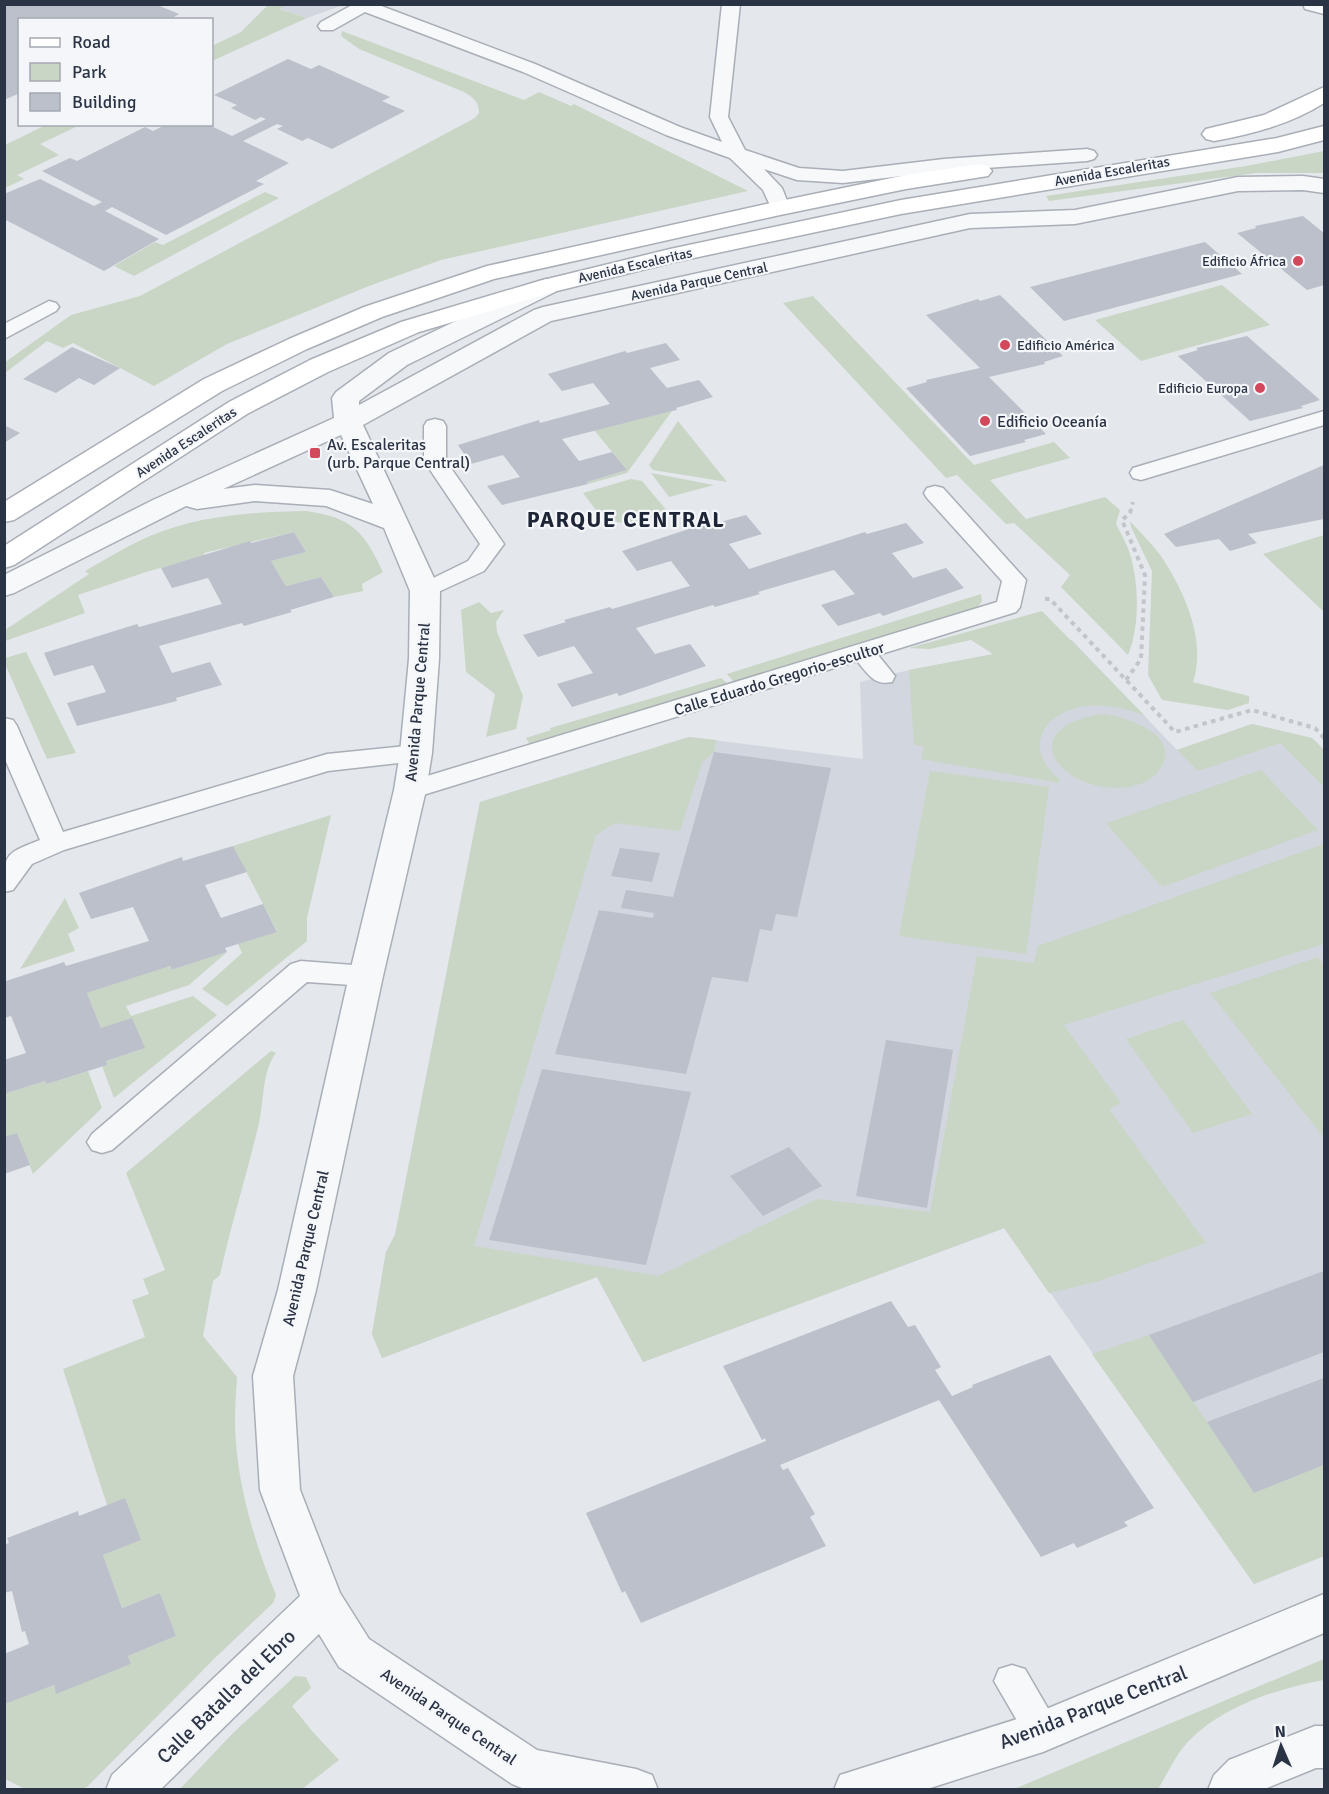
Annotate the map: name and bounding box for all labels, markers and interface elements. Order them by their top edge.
legend [18,18,213,126]
text: Road [72,31,111,53]
text: Park [72,61,107,83]
text: Building [72,91,136,113]
street label: Avenida Escaleritas [1053,153,1171,190]
street label: Avenida Escaleritas [576,244,694,287]
place label: Edificio África [1202,253,1286,270]
marker: Edificio África [1291,254,1305,268]
street label: Avenida Parque Central [629,259,769,304]
place label: Edificio América [1017,337,1115,354]
marker: Edificio América [998,338,1012,352]
place label: Edificio Europa [1158,380,1248,397]
marker: Edificio Europa [1253,381,1267,395]
street label: Avenida Escaleritas [133,404,240,481]
place label: Edificio Oceanía [997,412,1107,432]
marker: Edificio Oceanía [978,414,992,428]
place label: Av. Escaleritas (urb. Parque Central) [327,435,470,473]
marker: Av. Escaleritas (urb. Parque Central) [308,446,322,460]
district label: PARQUE CENTRAL [527,506,725,533]
street label: Avenida Parque Central [401,621,435,782]
street label: Calle Eduardo Gregorio-escultor [672,637,887,721]
street label: Avenida Parque Central [278,1168,334,1328]
street label: Calle Batalla del Ebro [152,1624,301,1769]
street label: Avenida Parque Central [996,1660,1191,1755]
street label: Avenida Parque Central [377,1664,520,1770]
north arrow [1251,1716,1311,1776]
text: N [1274,1722,1286,1742]

